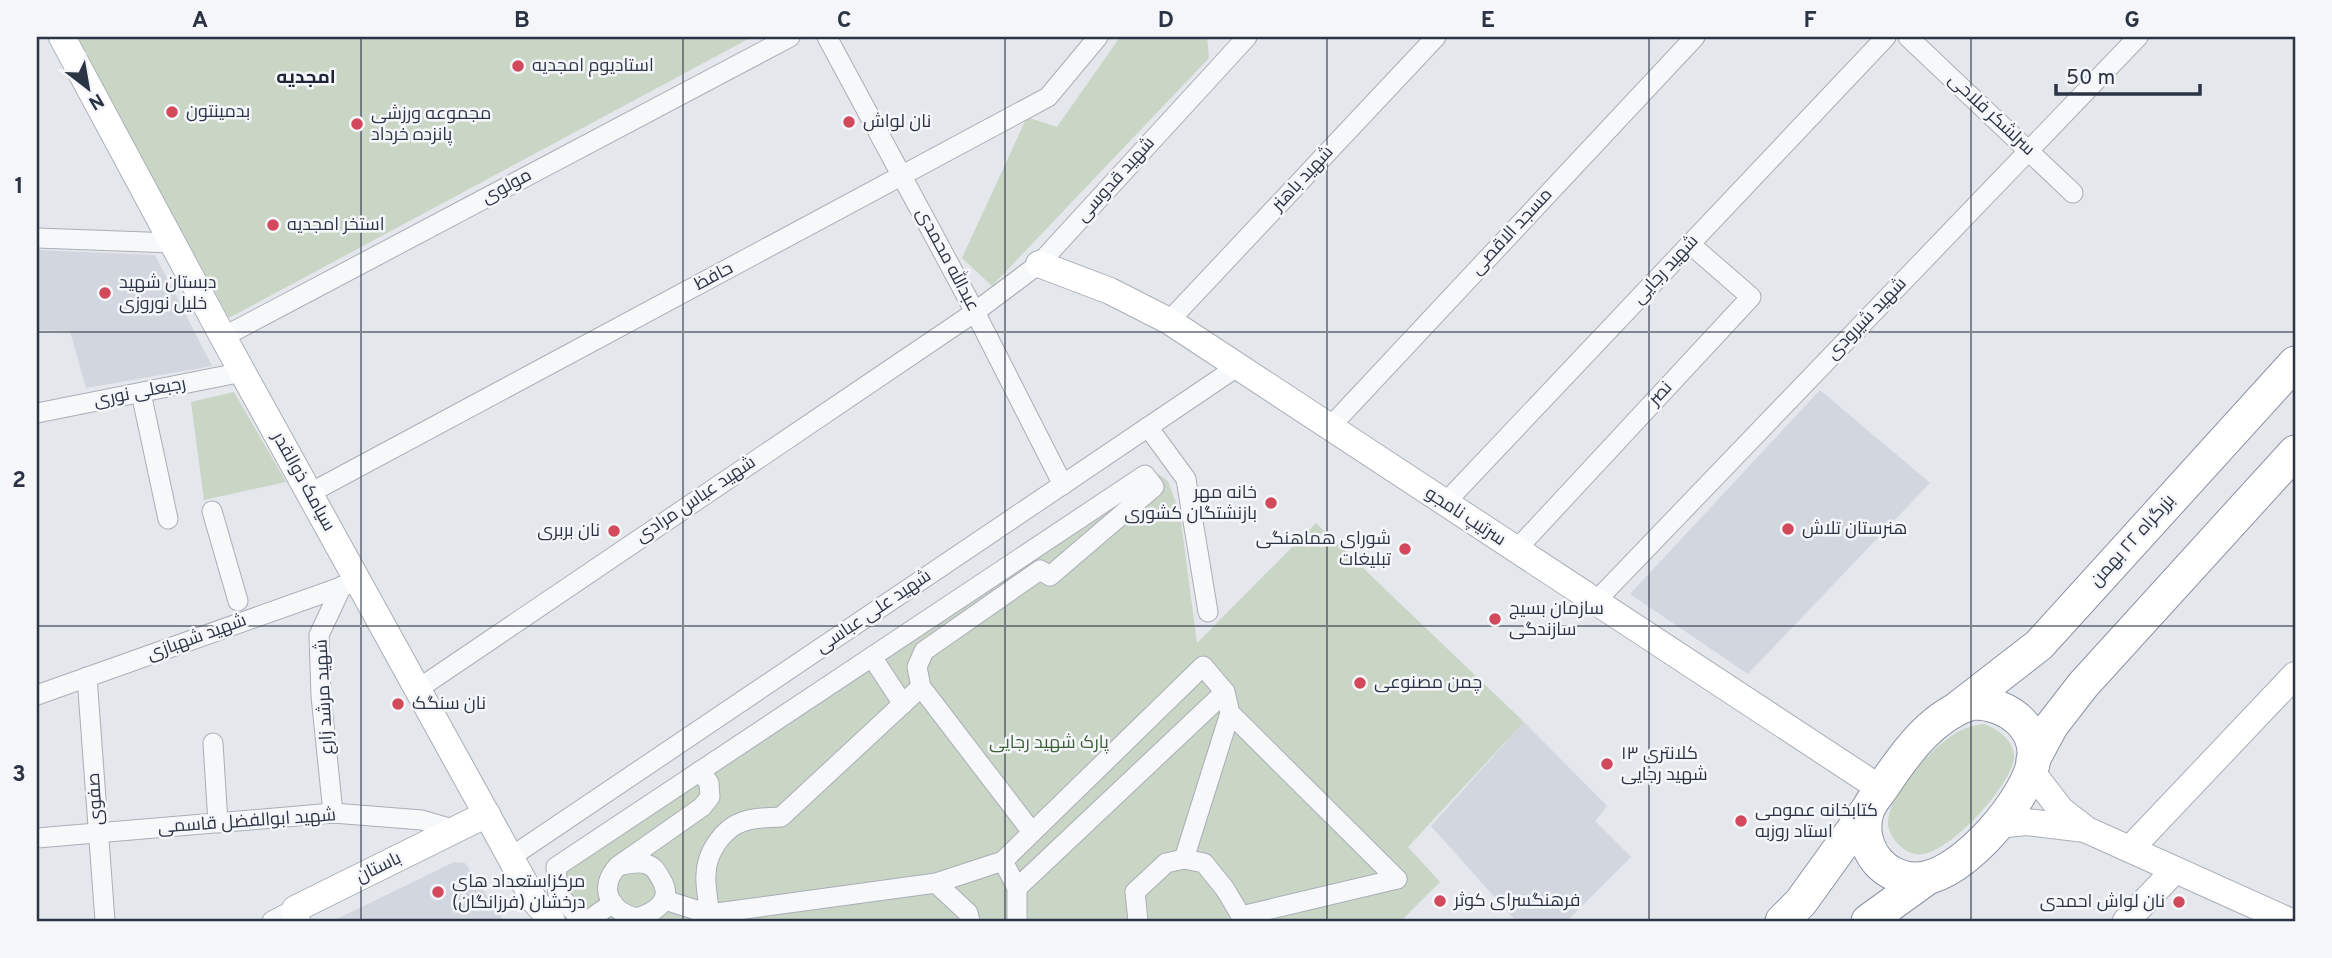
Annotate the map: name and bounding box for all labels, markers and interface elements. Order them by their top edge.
text: A [192,7,208,36]
text: B [514,7,530,36]
text: C [837,7,851,36]
text: D [1158,7,1174,36]
text: E [1481,7,1495,36]
text: F [1803,7,1817,36]
text: G [2124,7,2140,36]
north arrow [52,52,122,122]
scale bar [2056,52,2199,96]
place label: استادیوم امجدیه [532,55,654,78]
marker: استادیوم امجدیه [510,58,526,74]
text: 50 m [2066,65,2115,92]
district label: امجدیه [276,66,336,90]
street label: سرلشکر فلاحی [1943,69,2039,161]
text: N [84,87,108,115]
place label: بدمینتون [186,101,250,124]
place label: مجموعه ورزشی پانزده خرداد [371,103,491,147]
marker: بدمینتون [164,104,180,120]
place label: نان لواش [863,111,931,134]
marker: نان لواش [841,114,857,130]
marker: مجموعه ورزشی پانزده خرداد [349,116,365,132]
street label: شهید قدوسی [1072,133,1160,227]
street label: شهید باهنر [1266,142,1339,217]
street label: مولوی [478,164,536,210]
text: 1 [14,173,24,202]
street label: مسجد الاقصی [1466,184,1558,280]
street label: عبدالله محمدی [910,203,986,316]
place label: استخر امجدیه [287,214,385,237]
marker: استخر امجدیه [265,217,281,233]
street label: شهید رجایی [1628,230,1704,310]
street label: حافظ [691,257,737,297]
place label: دبستان شهید خلیل نوروزی [119,272,217,316]
street label: شهید شیرودی [1822,273,1912,365]
marker: دبستان شهید خلیل نوروزی [97,285,113,301]
street label: رجبعلی نوری [92,373,188,413]
street label: نصر [1643,377,1678,412]
street label: سیامک ذوالقدر [266,427,340,536]
street label: شهید عباس مرادی [632,451,760,549]
text: 2 [12,467,26,496]
place label: خانه مهر بازنشتگان کشوری [1124,482,1257,526]
street label: سرتیپ نامجو [1420,482,1510,552]
street label: بزرگراه ۲۲ بهمن [2085,490,2181,592]
marker: خانه مهر بازنشتگان کشوری [1263,495,1279,511]
place label: هنرستان تلاش [1802,518,1907,541]
place label: نان بربری [537,520,600,543]
marker: هنرستان تلاش [1780,521,1796,537]
marker: نان بربری [606,523,622,539]
place label: شورای هماهنگی تبلیغات [1256,528,1391,572]
marker: شورای هماهنگی تبلیغات [1397,541,1413,557]
street label: شهید علی عباسی [812,565,936,659]
place label: سازمان بسیج سازندگی [1509,598,1604,642]
street label: شهید شهبازی [144,609,250,667]
marker: سازمان بسیج سازندگی [1487,611,1503,627]
street label: شهید مرشد زارع [310,639,340,755]
place label: چمن مصنوعی [1374,672,1482,695]
marker: چمن مصنوعی [1352,675,1368,691]
place label: نان سنگک [412,693,486,716]
marker: نان سنگک [390,696,406,712]
park label: پارک شهید رجایی [989,732,1109,755]
place label: کلانتری ۱۳ شهید رجایی [1621,743,1708,787]
marker: کلانتری ۱۳ شهید رجایی [1599,756,1615,772]
text: 3 [12,761,26,790]
street label: صفوی [83,772,109,826]
place label: کتابخانه عمومی استاد روزبه [1755,800,1878,844]
street label: شهید ابوالفضل قاسمی [157,804,337,840]
marker: کتابخانه عمومی استاد روزبه [1733,813,1749,829]
street label: باستان [353,847,405,889]
place label: مرکزاستعداد های درخشان (فرزانگان) [452,871,586,915]
marker: مرکزاستعداد های درخشان (فرزانگان) [430,884,446,900]
place label: فرهنگسرای کوثر [1453,890,1580,913]
place label: نان لواش احمدی [2040,891,2165,914]
marker: فرهنگسرای کوثر [1432,893,1448,909]
marker: نان لواش احمدی [2171,894,2187,910]

